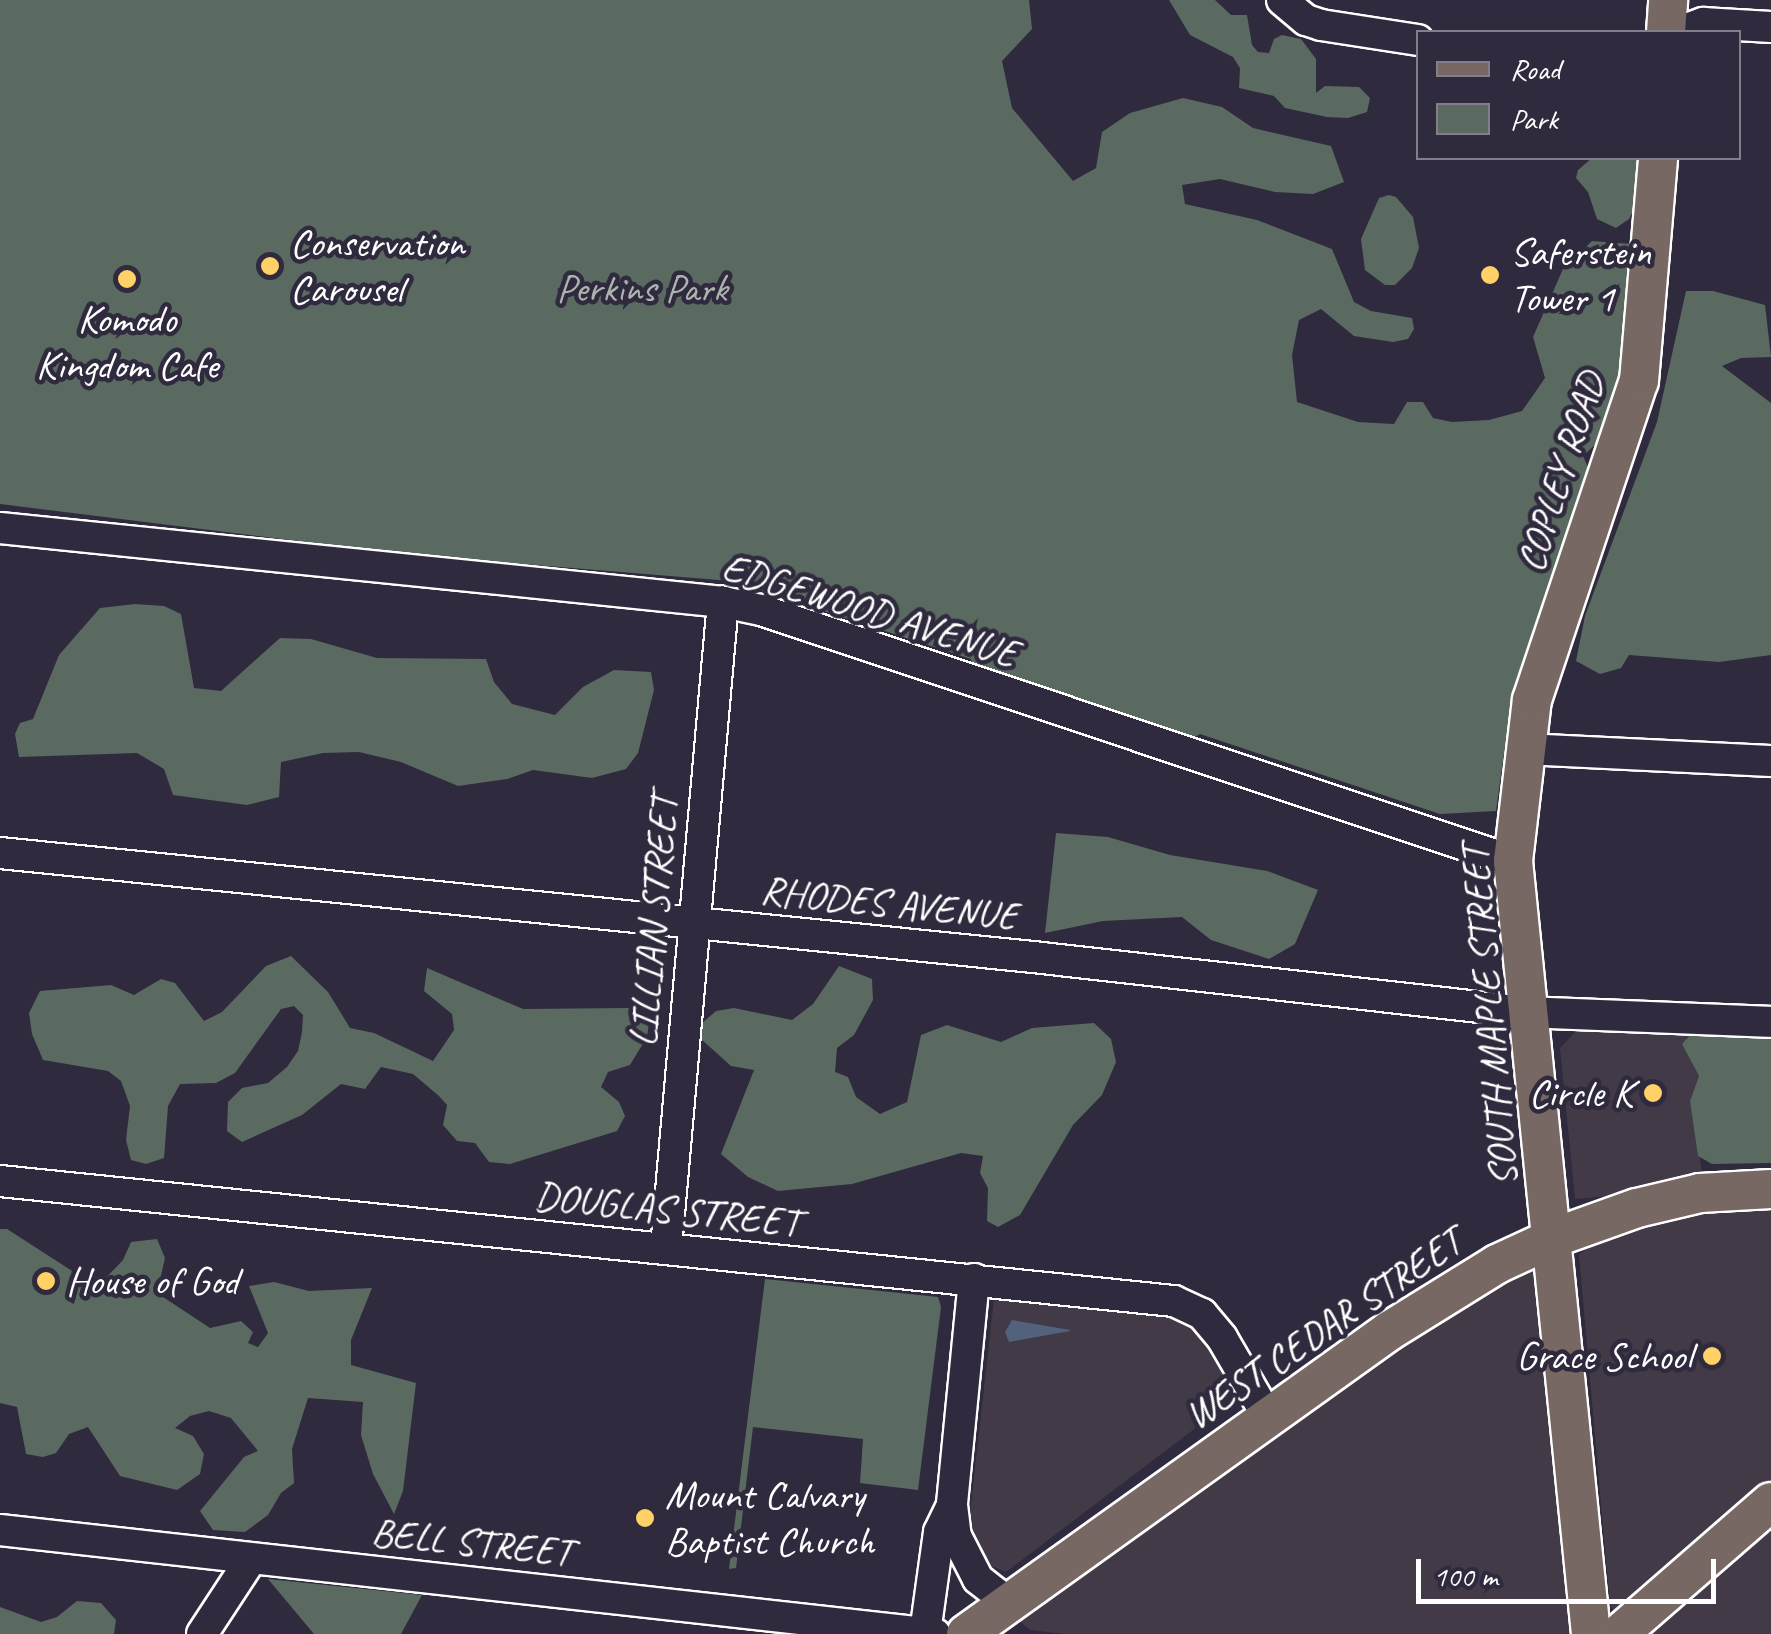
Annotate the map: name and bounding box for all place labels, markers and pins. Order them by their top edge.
place label: Conservation Carousel [290,219,465,313]
place label: Saferstein Tower 1 [1510,228,1651,322]
marker: Conservation Carousel [259,255,281,277]
marker: Saferstein Tower 1 [1479,264,1501,286]
marker: Komodo Kingdom Cafe [116,268,138,290]
place label: Komodo Kingdom Cafe [36,295,218,389]
place label: Circle K [1529,1069,1633,1117]
marker: Circle K [1642,1082,1664,1104]
place label: House of God [66,1257,239,1305]
marker: House of God [35,1270,57,1292]
place label: Grace School [1518,1332,1692,1380]
marker: Grace School [1701,1345,1723,1367]
place label: Mount Calvary Baptist Church [665,1471,876,1565]
marker: Mount Calvary Baptist Church [634,1507,656,1529]

